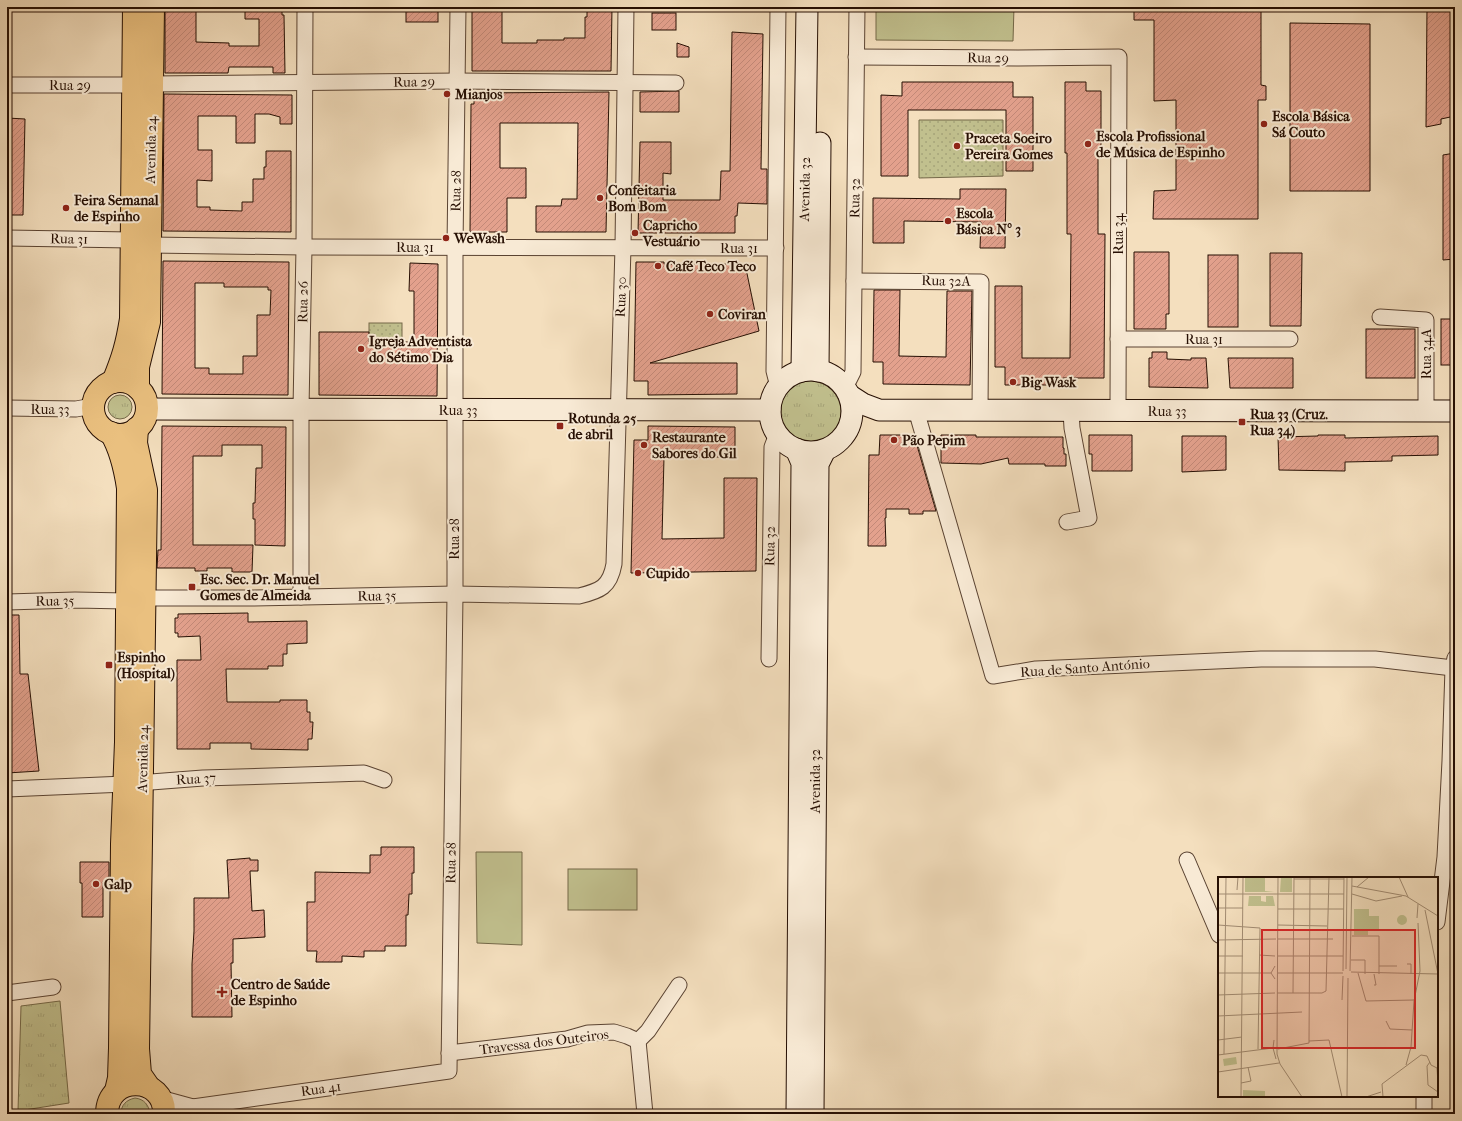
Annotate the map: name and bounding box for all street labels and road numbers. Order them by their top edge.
street label: Rua 29 [967,49,1009,67]
street label: Rua 29 [393,73,435,91]
street label: Rua 29 [49,77,91,94]
street label: Avenida 24 [142,116,160,185]
street label: Avenida 32 [796,157,814,222]
street label: Rua 28 [447,170,465,212]
street label: Rua 32 [846,178,864,218]
street label: Rua 34 [1110,213,1127,255]
street label: Rua 31 [50,230,88,248]
street label: Rua 31 [396,239,434,256]
street label: Rua 31 [720,240,758,257]
street label: Rua 32A [921,272,972,290]
street label: Rua 30 [612,276,630,318]
street label: Rua 26 [294,280,312,323]
street label: Rua 34A [1418,328,1435,379]
street label: Rua 31 [1185,331,1223,348]
street label: Rua 33 [31,401,69,418]
street label: Rua 33 [439,402,477,419]
street label: Rua 33 [1148,403,1186,420]
street label: Rua 28 [446,518,463,560]
street label: Rua 32 [761,526,779,566]
street label: Rua 35 [357,587,397,605]
street label: Rua 35 [35,592,75,610]
street label: Rua de Santo António [1020,655,1150,681]
street label: Avenida 24 [134,725,152,794]
street label: Avenida 32 [807,749,824,814]
street label: Rua 37 [176,769,217,789]
street label: Rua 28 [442,842,460,884]
street label: Travessa dos Outeiros [478,1026,610,1058]
street label: Rua 41 [300,1078,342,1100]

